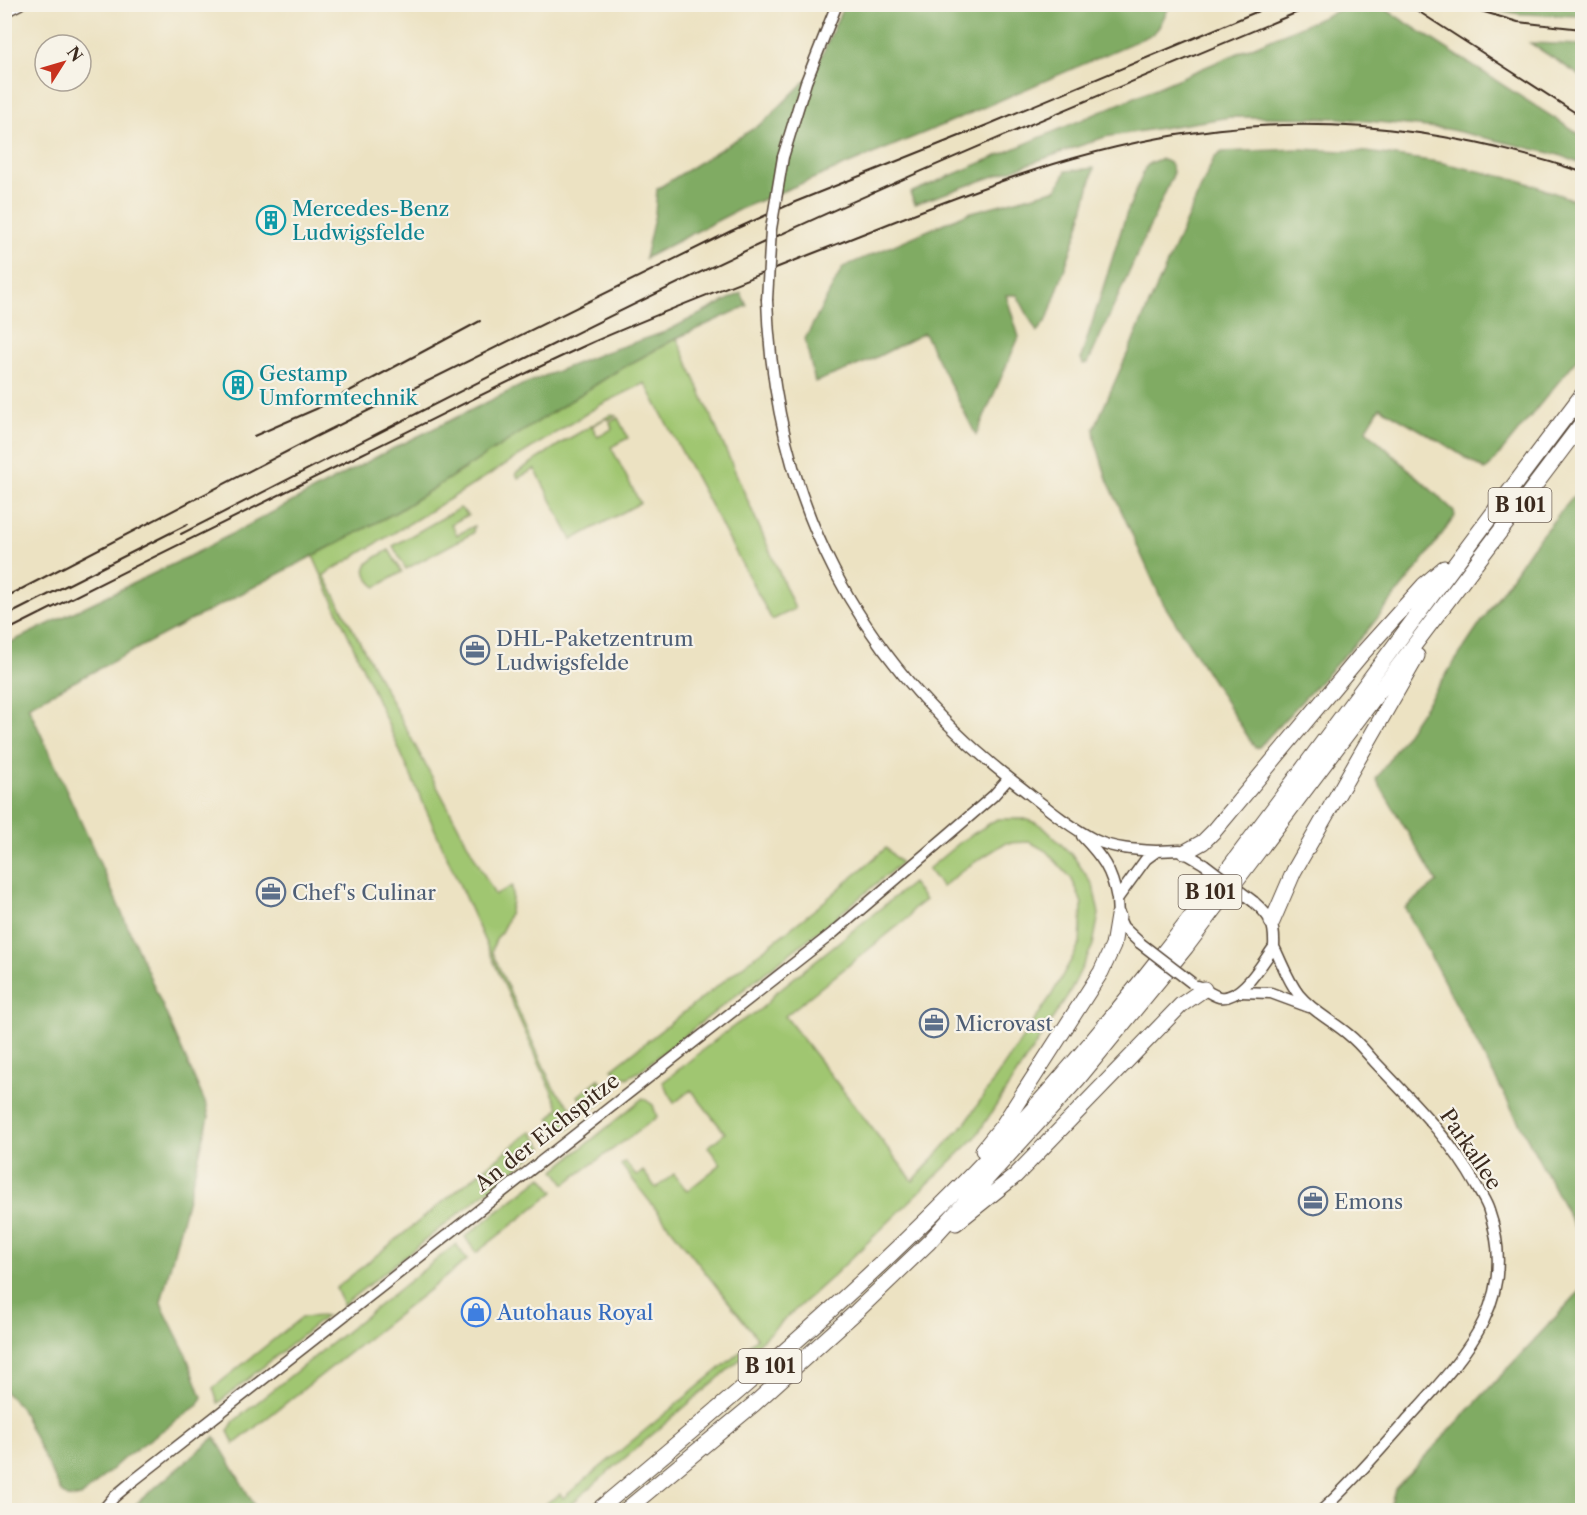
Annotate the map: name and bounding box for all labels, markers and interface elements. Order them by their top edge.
north arrow [33,33,93,93]
text: N [63,42,87,66]
place label: Mercedes-Benz Ludwigsfelde [292,196,449,245]
building icon: Mercedes-Benz Ludwigsfelde [255,204,287,236]
place label: Gestamp Umformtechnik [259,361,419,410]
building icon: Gestamp Umformtechnik [222,369,254,401]
road number: B 101 [1488,488,1552,522]
place label: DHL-Paketzentrum Ludwigsfelde [496,626,694,675]
office icon: DHL-Paketzentrum Ludwigsfelde [459,634,491,666]
road number: B 101 [1178,875,1242,909]
office icon: Chef's Culinar [255,876,287,908]
place label: Chef's Culinar [292,880,436,905]
office icon: Microvast [918,1007,950,1039]
place label: Microvast [955,1011,1053,1036]
street label: An der Eichspitze [469,1068,624,1197]
street label: Parkallee [1435,1104,1507,1194]
office icon: Emons [1297,1185,1329,1217]
place label: Emons [1334,1189,1403,1214]
shop icon: Autohaus Royal [460,1296,492,1328]
place label: Autohaus Royal [496,1300,653,1325]
road number: B 101 [738,1349,802,1383]

